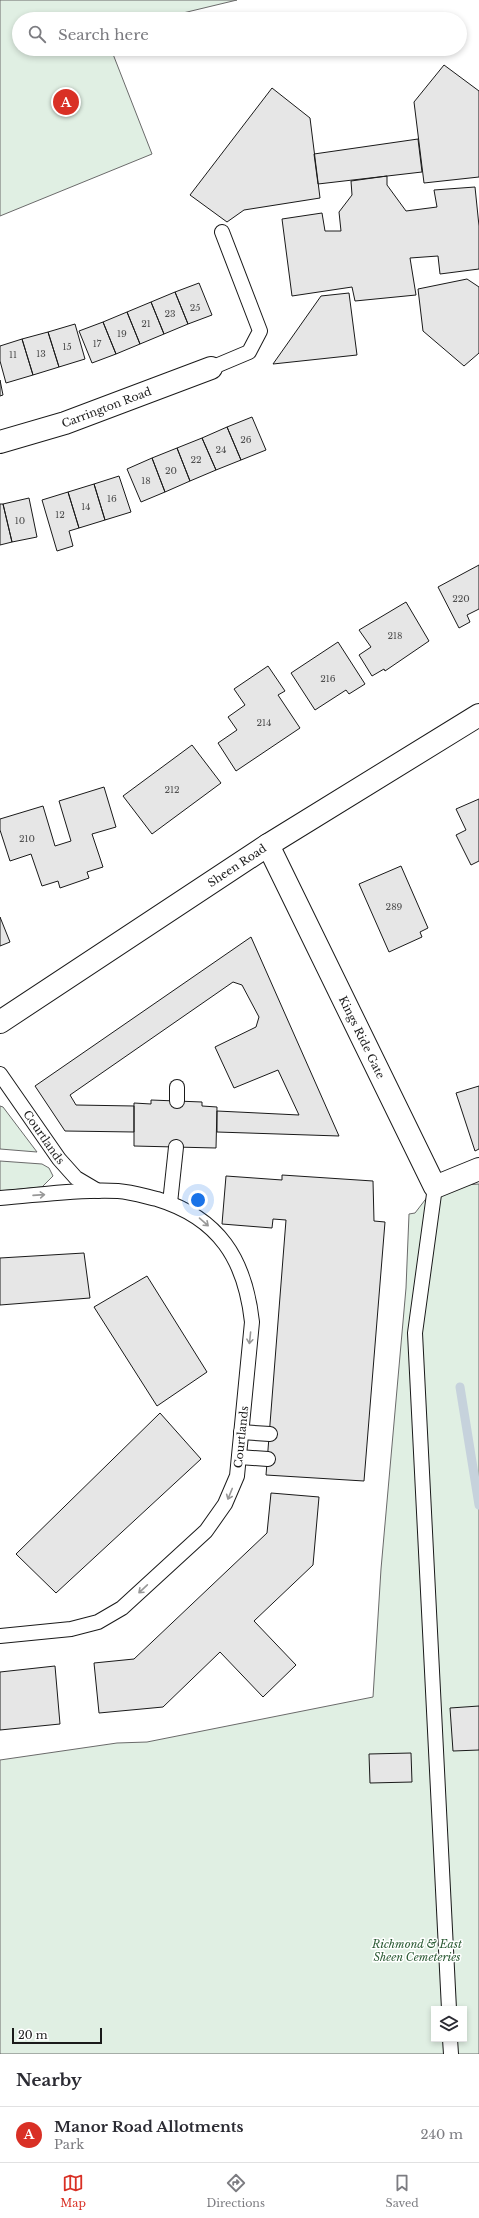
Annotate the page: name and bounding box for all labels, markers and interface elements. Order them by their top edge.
search box [12,12,467,56]
icon: search [26,23,48,45]
text: Search here [58,25,149,44]
pin: A [53,87,79,117]
house number: 25 [190,302,200,313]
house number: 23 [164,308,176,319]
house number: 21 [141,318,151,329]
house number: 19 [117,328,127,339]
house number: 17 [93,338,102,349]
house number: 15 [62,341,72,352]
house number: 13 [36,348,46,359]
house number: 11 [9,349,17,360]
street label: Carrington Road [60,384,154,431]
house number: 26 [240,434,252,445]
house number: 24 [216,444,226,455]
house number: 22 [190,454,202,465]
house number: 20 [165,465,177,476]
house number: 18 [141,475,151,486]
house number: 16 [107,493,117,504]
house number: 14 [81,501,91,512]
house number: 12 [55,509,65,520]
house number: 10 [15,515,25,526]
house number: 220 [452,593,470,604]
house number: 218 [387,630,403,641]
house number: 216 [320,673,336,684]
house number: 214 [257,717,271,728]
house number: 212 [164,784,180,795]
house number: 210 [19,833,35,844]
street label: Sheen Road [205,841,269,890]
house number: 289 [386,901,403,912]
street label: Kings Ride Gate [336,994,388,1081]
street label: Courtlands [20,1108,67,1167]
your location [188,1190,208,1210]
one-way arrow [32,1191,45,1198]
one-way arrow [199,1218,209,1227]
one-way arrow [247,1331,254,1344]
street label: Courtlands [231,1405,251,1469]
one-way arrow [225,1487,233,1499]
one-way arrow [137,1584,148,1593]
park label: Richmond & East Sheen Cemeteries [371,1937,462,1964]
map controls [431,2006,467,2042]
button: layers [431,2006,467,2042]
scale bar [12,2026,102,2045]
text: 20 m [18,2028,48,2042]
text: Nearby [16,2070,82,2091]
text: Manor Road Allotments [54,2117,244,2136]
text: A [24,2126,34,2143]
text: 240 m [420,2126,463,2143]
text: Park [54,2136,84,2153]
tab: Map [60,2172,86,2210]
tab: Directions [206,2172,265,2210]
tab: Saved [386,2172,419,2210]

